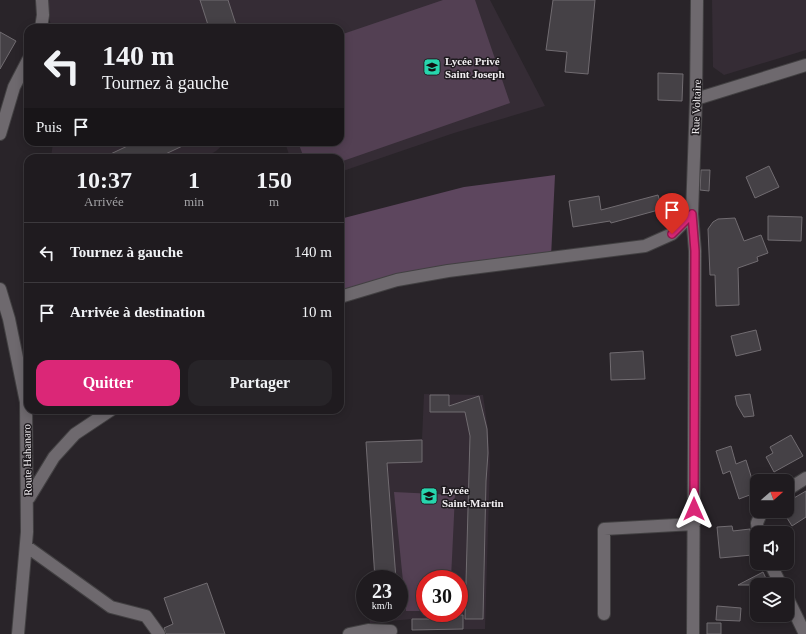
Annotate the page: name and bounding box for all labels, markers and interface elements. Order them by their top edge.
icon: left [36,40,88,92]
text: 140 m [102,40,174,71]
place label: Lycée Privé Saint Joseph [445,55,505,80]
school or university icon: Lycée Privé Saint Joseph [422,57,442,77]
text: Tournez à gauche [102,73,229,93]
street label: Rue Voltaire [689,79,703,135]
icon: arrive [70,116,92,138]
text: Puis [36,119,62,135]
text: 10:37 [76,167,132,193]
text: 1 [188,167,200,193]
text: 150 [256,167,292,193]
pin [655,193,689,234]
text: Arrivée [84,194,124,209]
text: min [184,194,204,209]
text: m [269,194,279,209]
icon: arrive [661,199,683,221]
icon: left [36,242,58,264]
text: Tournez à gauche [70,244,183,260]
text: 140 m [294,244,332,260]
icon: arrive [36,302,58,324]
text: Arrivée à destination [70,304,205,320]
text: 10 m [302,304,332,320]
button: Quitter [36,360,180,406]
button: Partager [188,360,332,406]
street label: Route Hahanaro [20,424,34,496]
north arrow [750,474,794,518]
map controls [750,474,794,622]
place label: Lycée Saint-Martin [442,484,504,509]
school or university icon: Lycée Saint-Martin [419,486,439,506]
position arrow [673,488,715,530]
button: sound [750,526,794,570]
speed limit sign: 30 [416,570,468,622]
button: layers [750,578,794,622]
text: 23 [372,580,392,602]
text: km/h [372,600,392,611]

